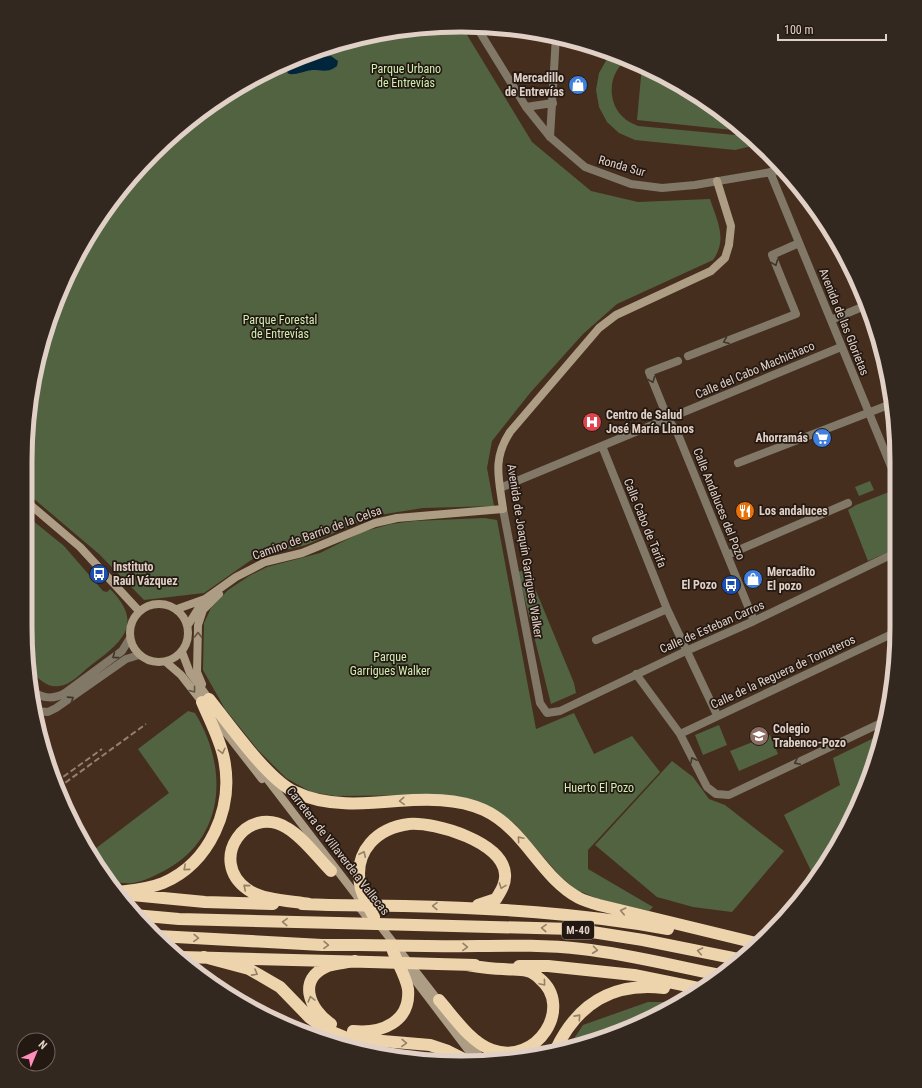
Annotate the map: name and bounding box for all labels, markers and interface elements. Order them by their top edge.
scale bar [778,16,886,42]
text: 100 m [784,23,814,37]
park label: Parque Urbano de Entrevías [371,62,441,90]
place label: Mercadillo de Entrevías [505,71,565,99]
shop icon: Mercadillo de Entrevías [567,74,589,96]
street label: Ronda Sur [597,153,647,179]
one-way arrow [770,259,778,267]
street label: Avenida de las Glorietas [816,266,872,378]
park label: Parque Forestal de Entrevías [243,313,317,341]
one-way arrow [723,337,730,345]
street label: Calle del Cabo Machichaco [693,338,817,402]
one-way arrow [647,375,655,383]
place label: Centro de Salud José María Llanos [606,408,694,436]
hospital icon: Centro de Salud José María Llanos [581,411,603,433]
supermarket icon: Ahorramás [811,427,833,449]
place label: Ahorramás [756,431,809,445]
street label: Calle Andaluces del Pozo [690,446,748,562]
street label: Avenida de Joaquín Garrigues Walker [504,463,546,639]
street label: Calle Cabo de Tarifa [621,476,669,570]
restaurant icon: Los andaluces [734,500,756,522]
street label: Camino de Barrio de la Celsa [251,503,384,563]
place label: Los andaluces [759,504,828,518]
place label: Instituto Raúl Vázquez [113,560,178,588]
bus stop icon: Instituto Raúl Vázquez [88,563,110,585]
place label: Mercadito El pozo [767,565,815,593]
shop icon: Mercadito El pozo [742,568,764,590]
bus stop icon: El Pozo [720,574,742,596]
place label: El Pozo [681,578,717,592]
street label: Calle de Esteban Carros [658,598,766,656]
one-way arrow [193,632,202,638]
street label: Calle de la Reguera de Tomateros [708,632,858,712]
park label: Parque Garrigues Walker [350,650,431,678]
one-way arrow [113,651,120,658]
one-way arrow [188,686,195,693]
one-way arrow [66,697,73,704]
place label: Colegio Trabenco-Pozo [773,722,846,750]
school or university icon: Colegio Trabenco-Pozo [748,725,770,747]
one-way arrow [217,747,226,754]
one-way arrow [690,757,698,764]
one-way arrow [793,757,801,765]
park label: Huerto El Pozo [564,781,634,795]
street label: Carretera de Villaverde a Vallecas [284,784,392,918]
one-way arrow [399,797,405,805]
one-way arrow [518,836,525,844]
one-way arrow [358,851,366,858]
one-way arrow [183,864,190,871]
one-way arrow [499,883,507,890]
one-way arrow [243,884,250,891]
one-way arrow [432,902,438,911]
one-way arrow [620,907,627,916]
one-way arrow [282,918,288,926]
road number: M-40 [562,921,594,939]
one-way arrow [541,924,547,932]
one-way arrow [193,933,199,942]
one-way arrow [323,941,329,949]
one-way arrow [462,942,468,951]
one-way arrow [592,945,598,954]
one-way arrow [697,948,703,956]
one-way arrow [251,968,258,975]
one-way arrow [538,978,545,986]
one-way arrow [307,995,316,1002]
one-way arrow [573,1014,580,1022]
north arrow [16,1032,56,1072]
text: N [36,1038,50,1052]
one-way arrow [401,1039,407,1047]

